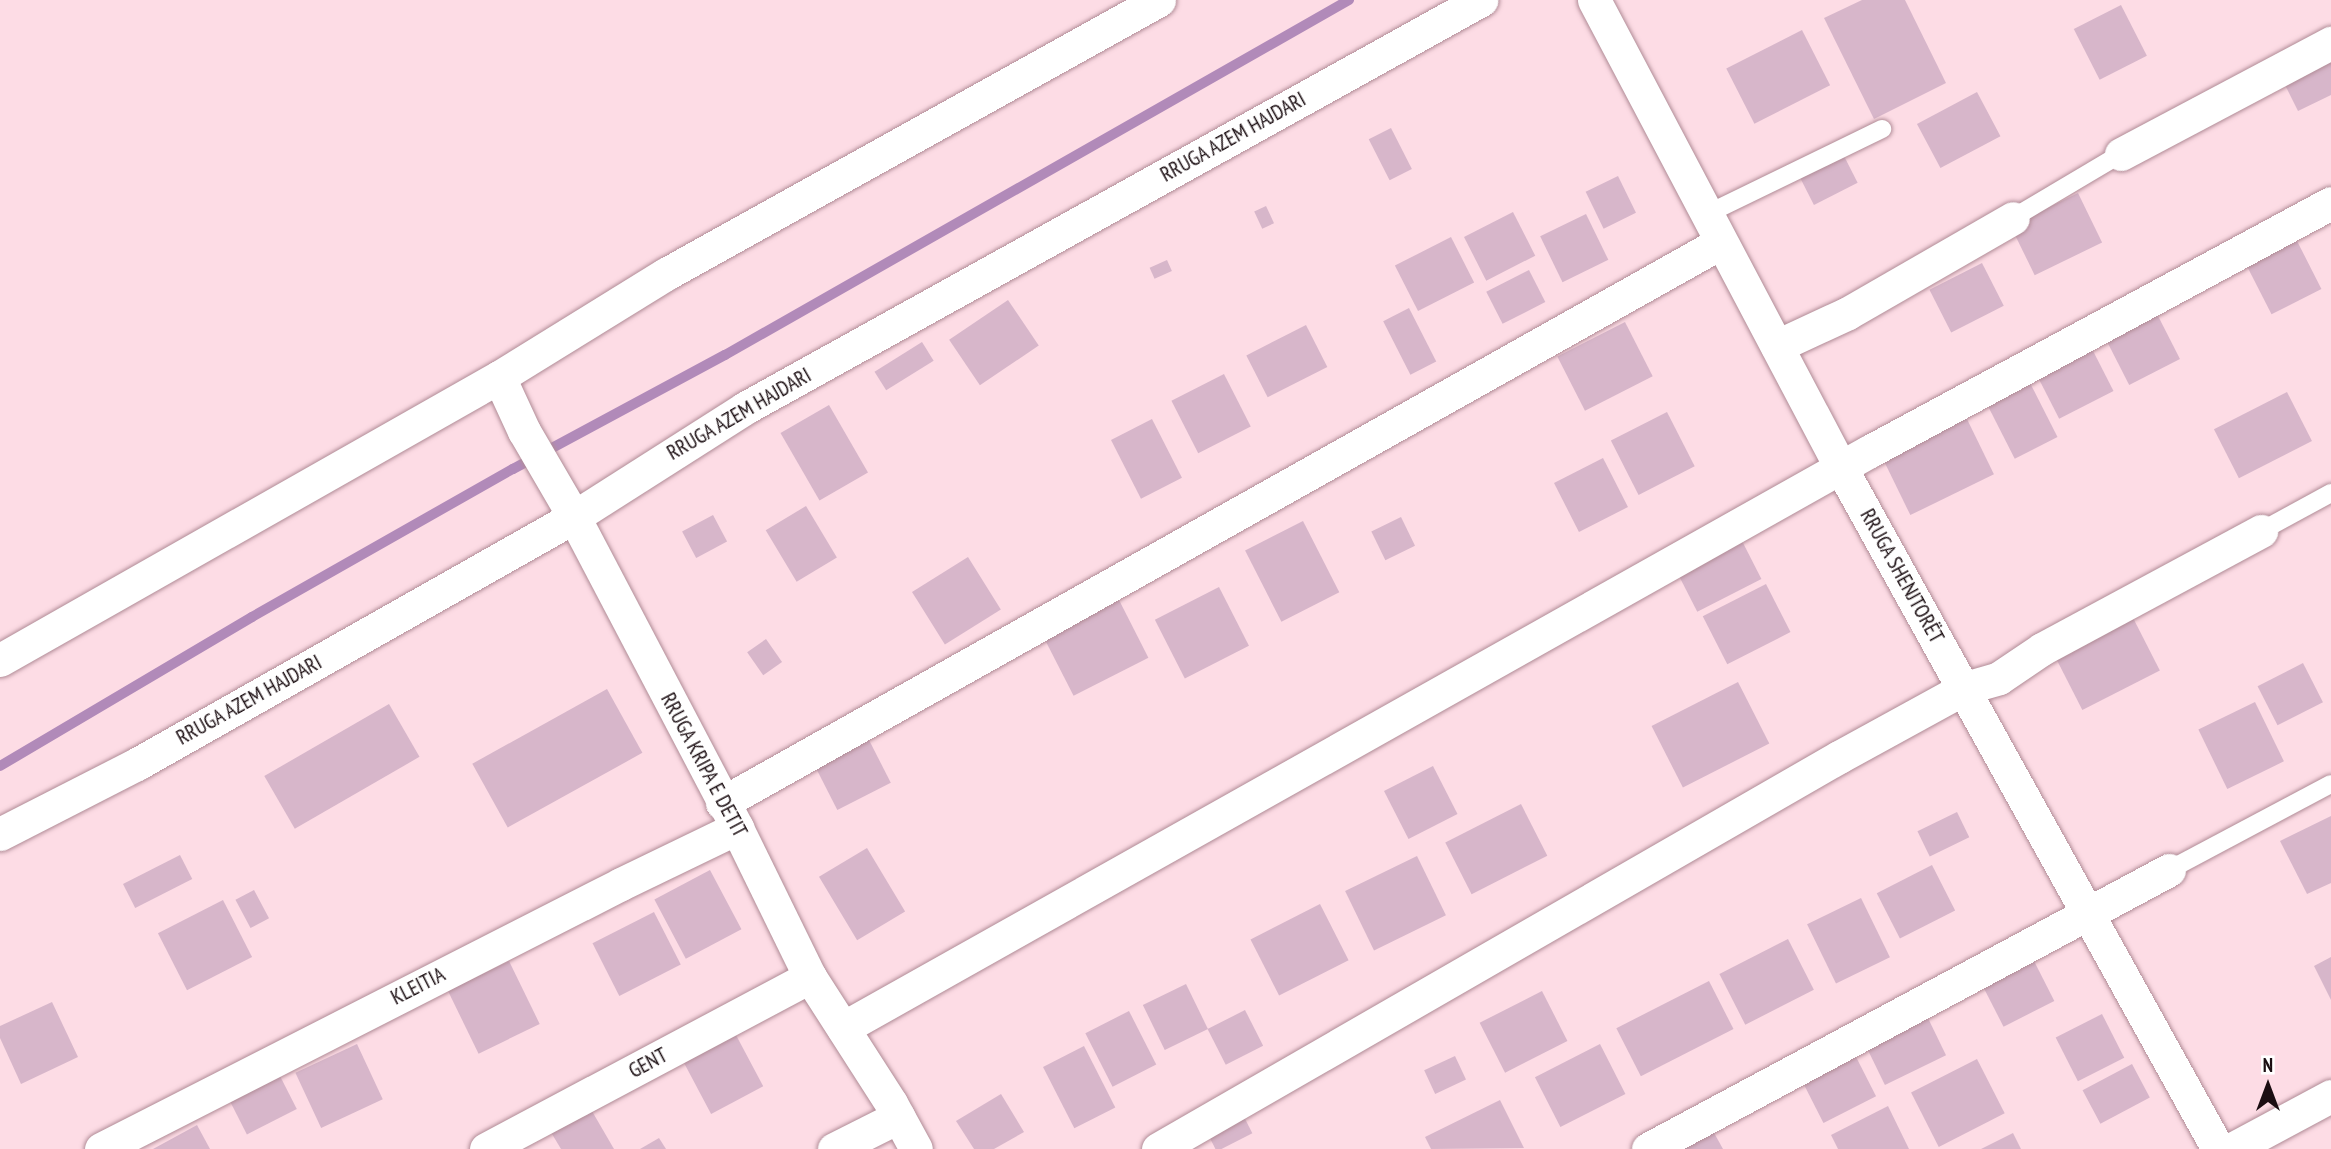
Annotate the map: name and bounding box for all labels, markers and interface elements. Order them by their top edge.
street label: RRUGA AZEM HAJDARI [1155,86,1311,188]
street label: RRUGA AZEM HAJDARI [662,362,816,466]
street label: RRUGA SHENJTORËT [1855,504,1949,648]
street label: RRUGA AZEM HAJDARI [171,649,327,751]
street label: RRUGA KRIPA E DETIT [655,688,753,842]
street label: KLEITIA [387,962,449,1010]
street label: GENT [624,1042,672,1084]
north arrow [2233,1051,2303,1121]
text: N [2263,1053,2273,1077]

